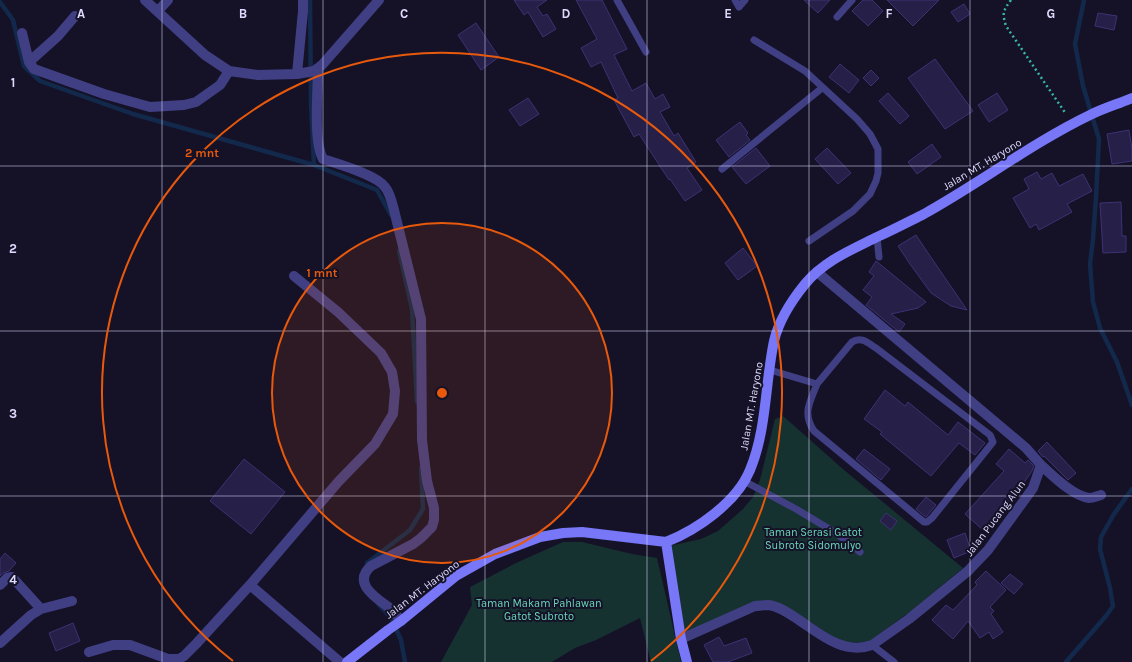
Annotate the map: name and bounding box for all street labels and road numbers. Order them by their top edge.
street label: Jalan MT. Haryono [941,136,1024,193]
street label: Jalan MT. Haryono [737,361,766,451]
street label: Jalan Pucang Alun [963,478,1028,559]
street label: Jalan MT. Haryono [383,557,462,622]

